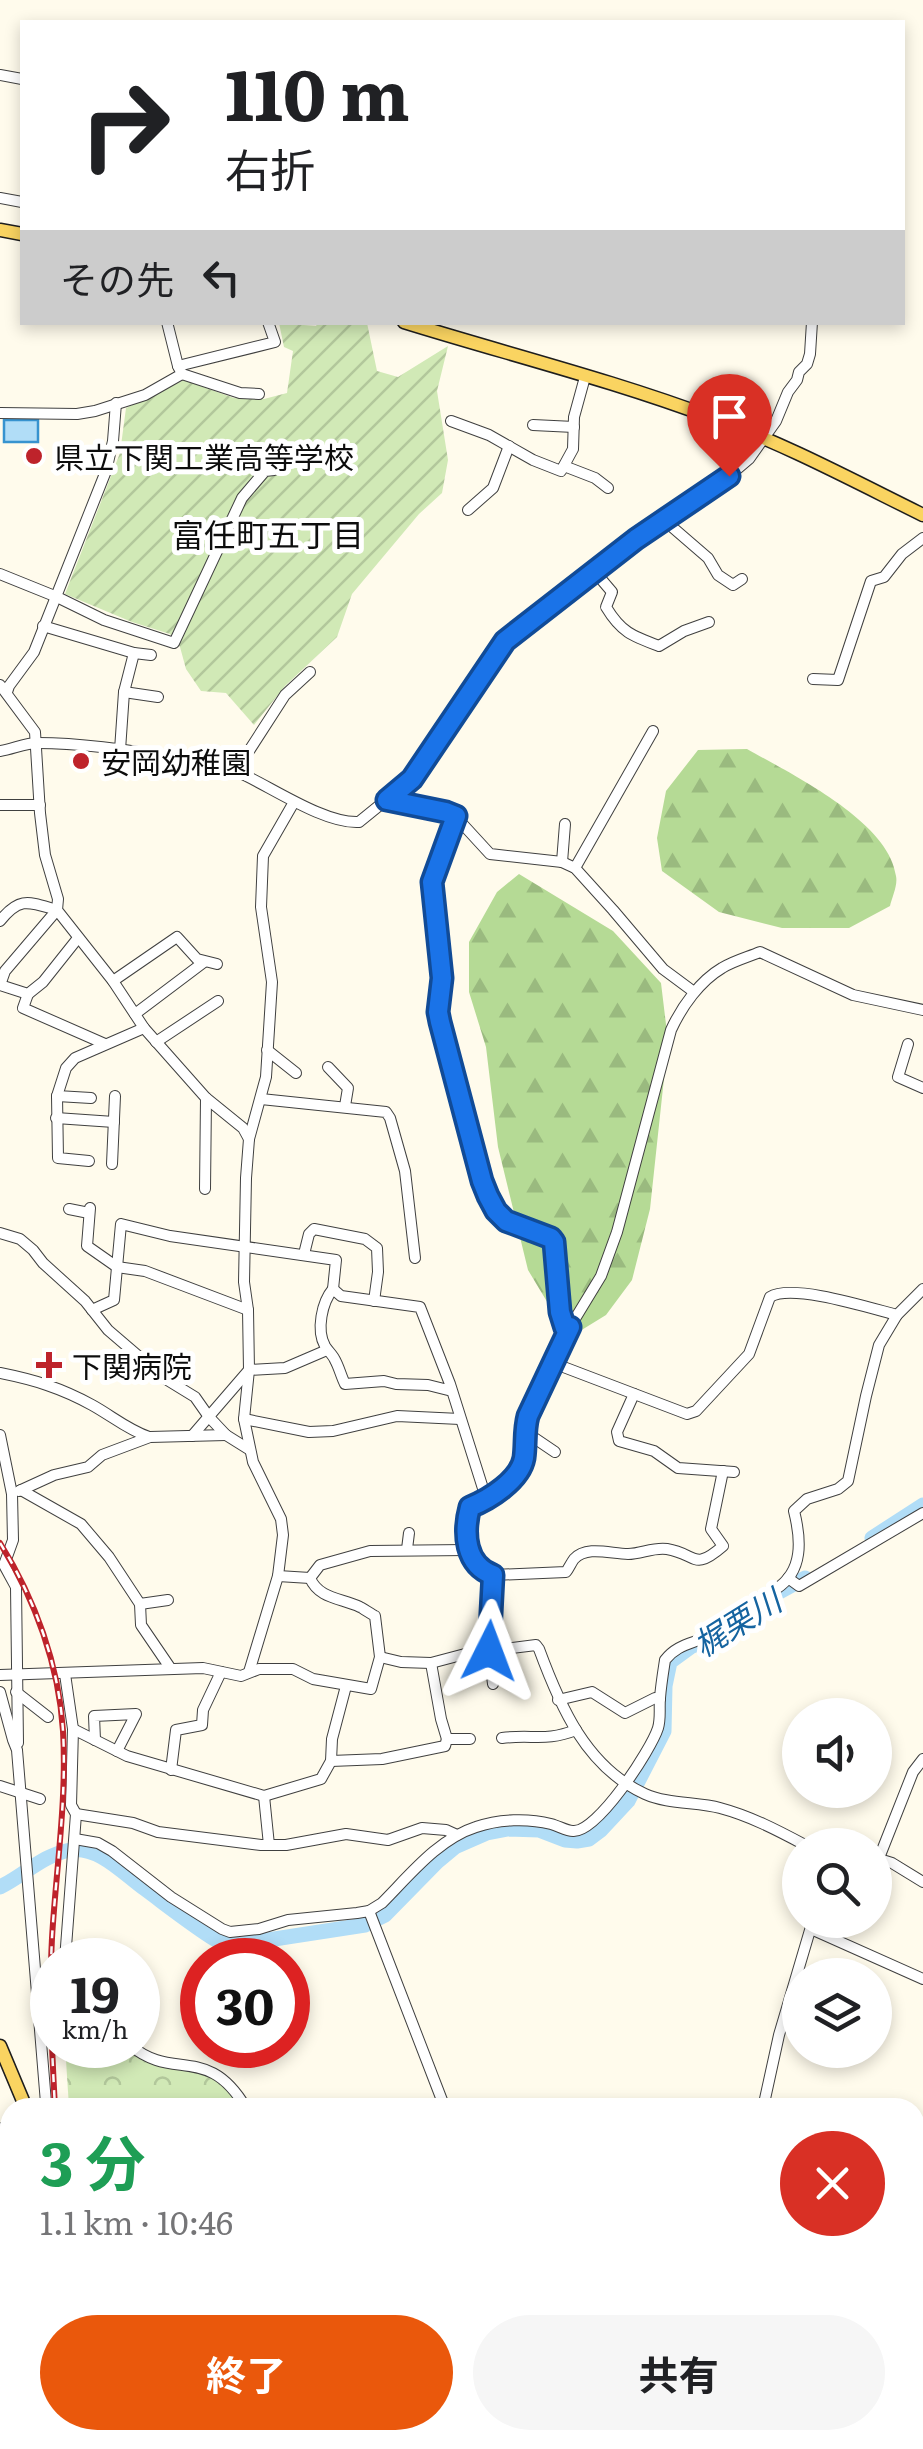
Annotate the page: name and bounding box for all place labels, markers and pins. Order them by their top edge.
pin [687,374,772,477]
place label: 県立下関工業高等学校 [54,434,354,478]
marker: 県立下関工業高等学校 [23,445,45,467]
place label: 安岡幼稚園 [101,739,251,783]
marker: 安岡幼稚園 [70,750,92,772]
place label: 下関病院 [72,1343,192,1387]
marker: 下関病院 [36,1352,62,1378]

